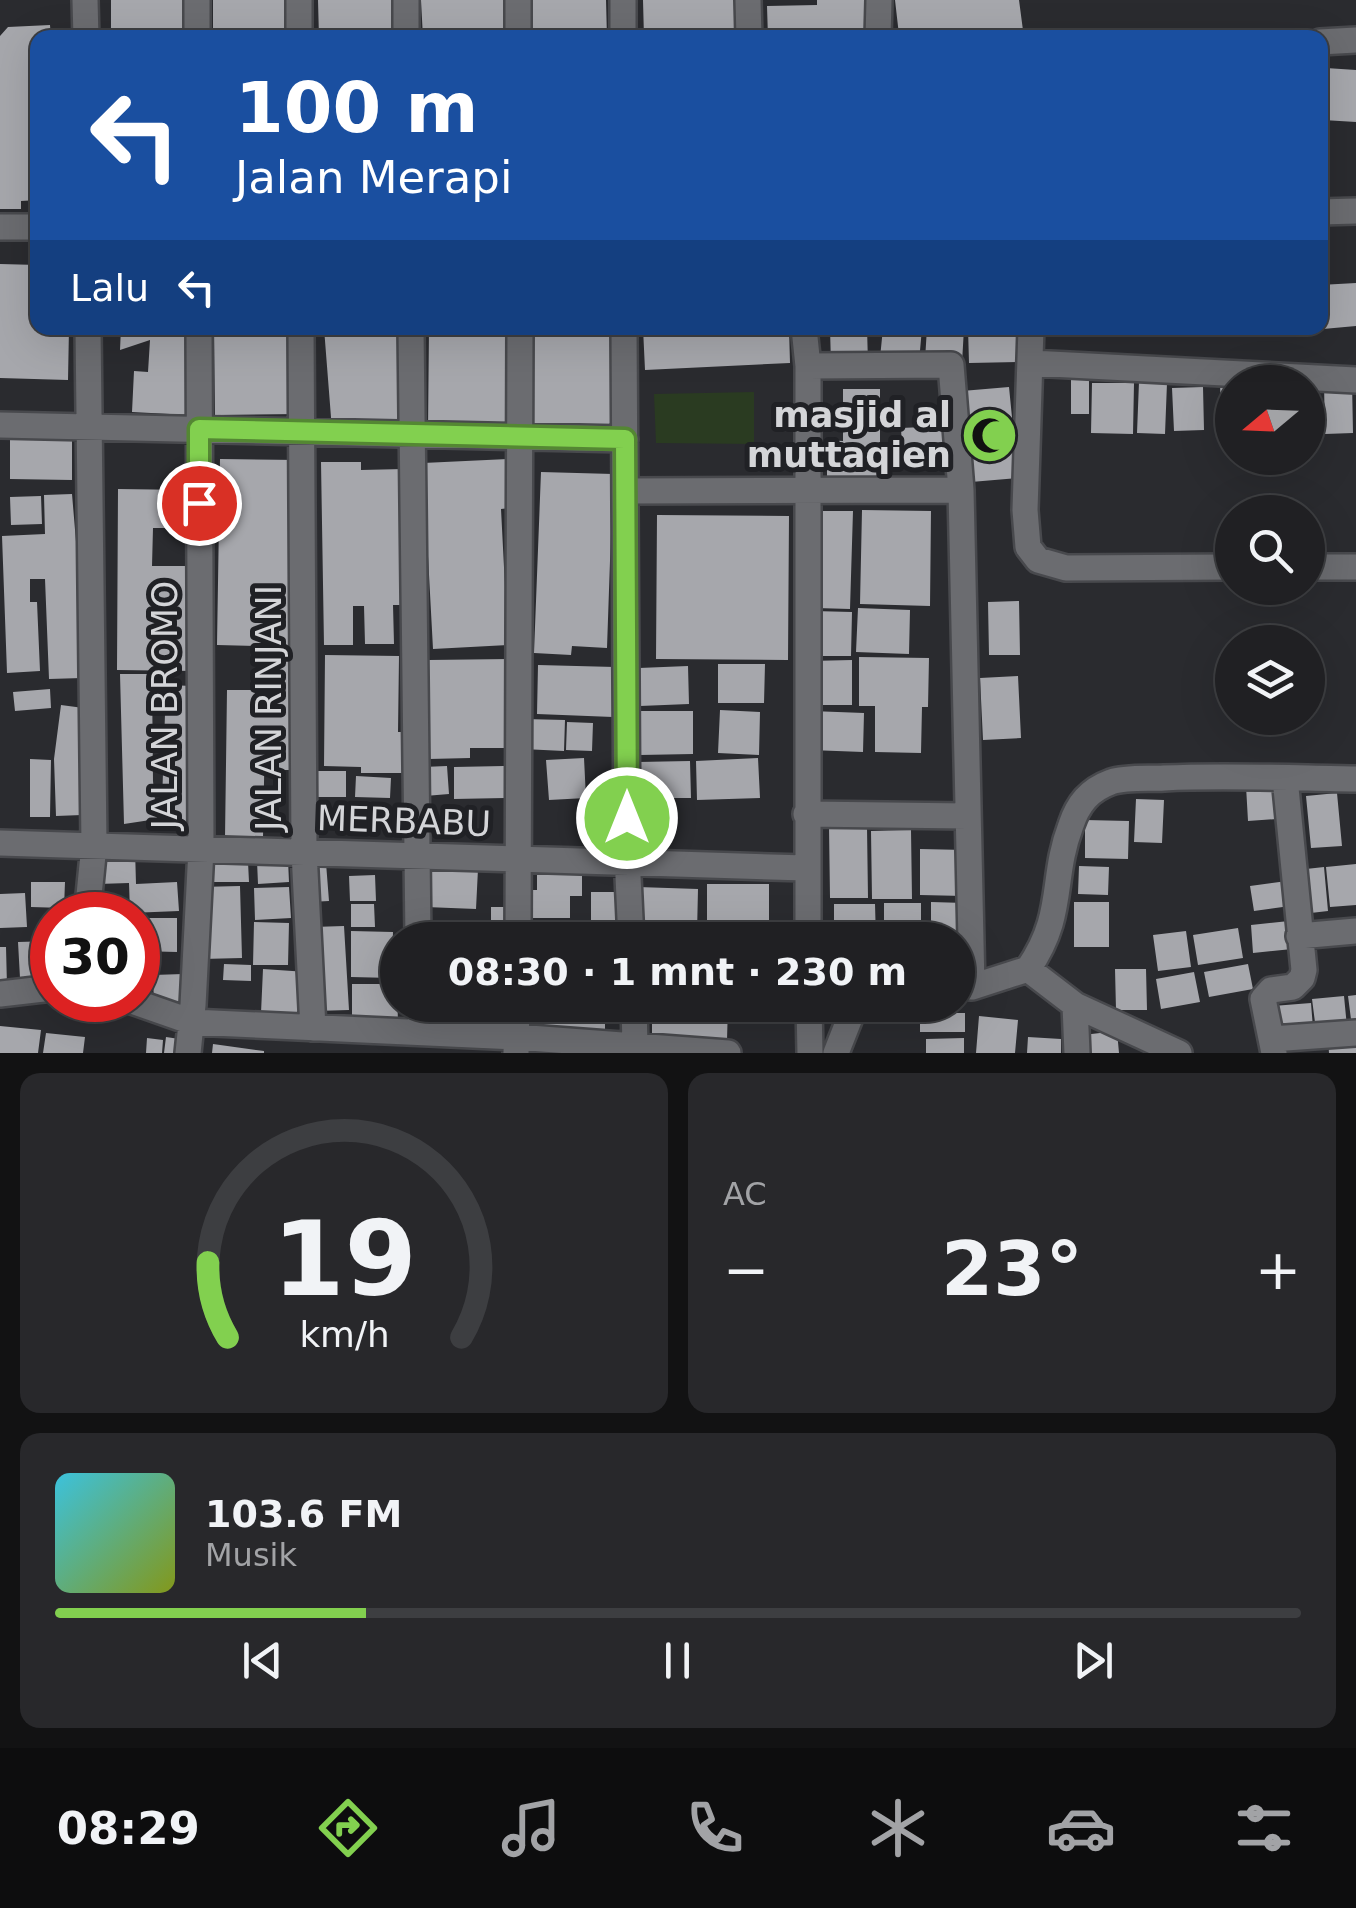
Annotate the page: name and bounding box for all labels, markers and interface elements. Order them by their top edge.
text: 100 m [235,67,478,149]
icon: left [70,70,200,200]
text: Jalan Merapi [235,151,512,204]
icon: left [169,260,224,315]
text: Lalu [70,266,149,310]
north arrow [1215,365,1325,475]
map controls [1215,365,1325,735]
place label: masjid al muttaqien [747,395,951,475]
mosque icon: masjid al muttaqien [960,405,1020,465]
pin [157,461,242,546]
icon: arrive [172,476,227,531]
button: search [1215,495,1325,605]
street label: JALAN BROMO [145,581,185,831]
street label: JALAN RINJANI [249,585,289,833]
button: layers [1215,625,1325,735]
position arrow [575,766,679,870]
street label: MERBABU [316,798,492,844]
speed limit sign: 30 [30,892,160,1022]
text: 08:30 · 1 mnt · 230 m [448,950,907,994]
text: AC [723,1175,767,1213]
text: 19 [272,1198,416,1320]
text: 23° [941,1225,1083,1313]
text: − [723,1238,769,1302]
text: + [1255,1238,1301,1302]
text: km/h [299,1314,389,1355]
text: 103.6 FM [205,1492,402,1536]
text: Musik [205,1536,297,1574]
icon: previous [235,1633,290,1688]
icon: pause [650,1633,705,1688]
icon: next [1066,1633,1121,1688]
icon: directions [313,1793,383,1863]
icon: music [496,1793,566,1863]
icon: phone [680,1793,750,1863]
icon: climate [863,1793,933,1863]
icon: car [1046,1793,1116,1863]
icon: filters [1229,1793,1299,1863]
text: 08:29 [57,1802,200,1855]

